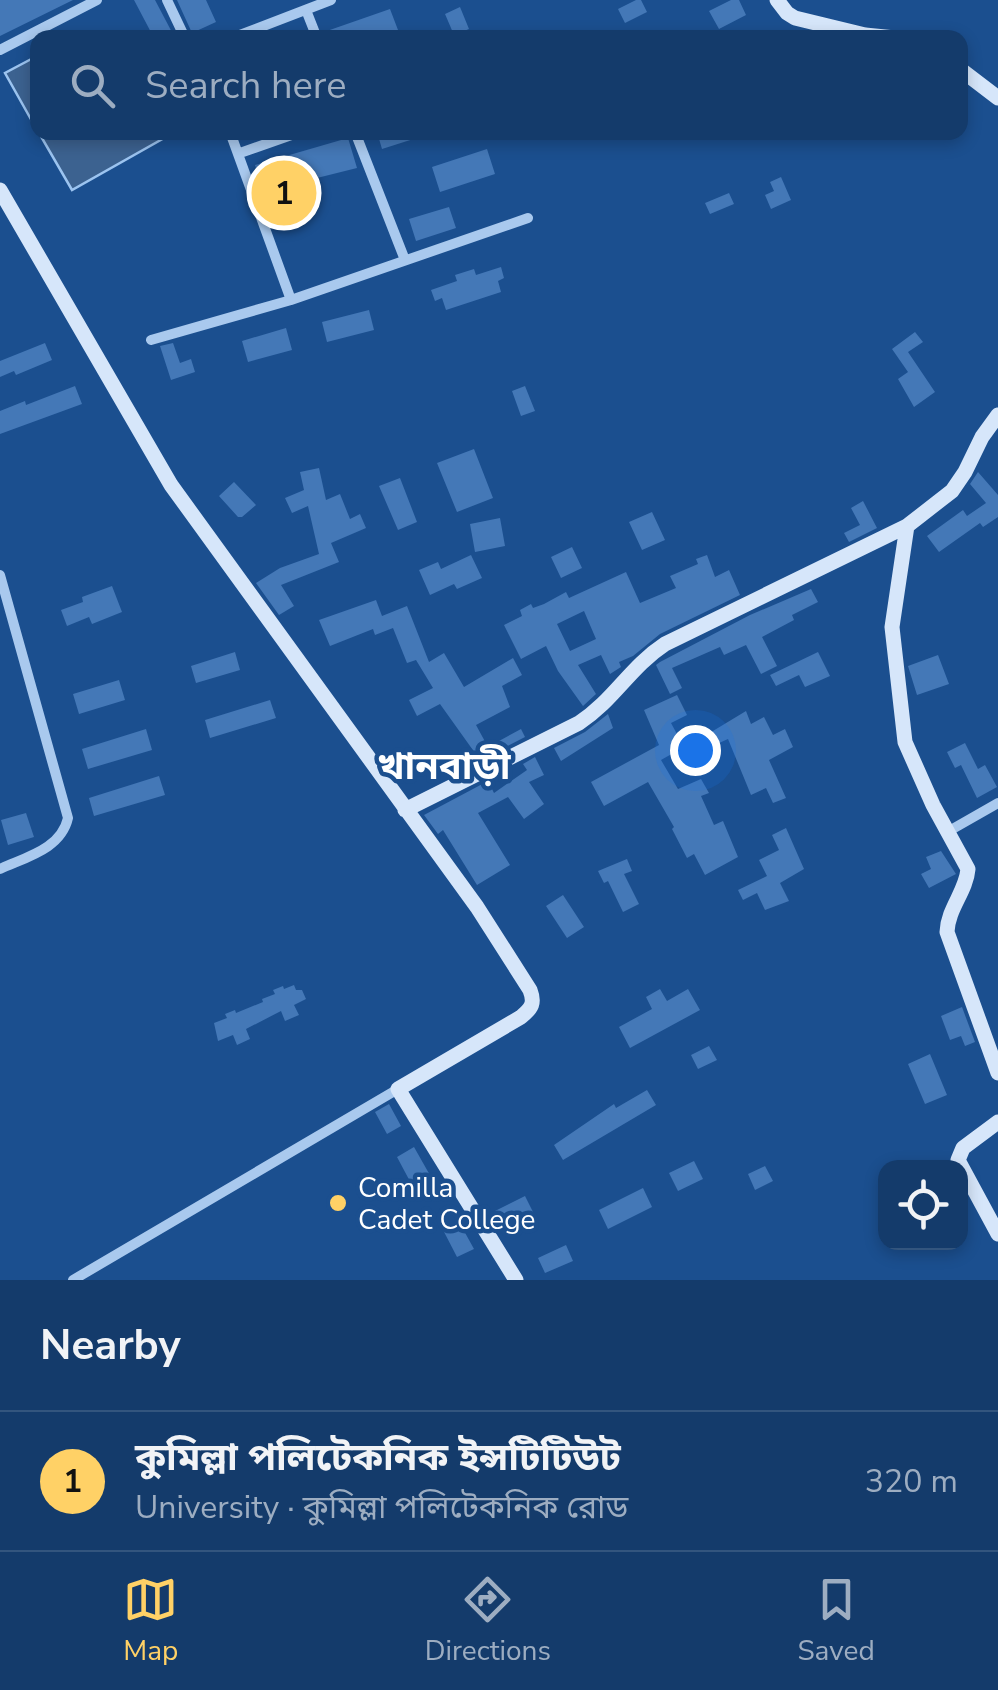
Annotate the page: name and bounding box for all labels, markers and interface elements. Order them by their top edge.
search box [30,30,968,140]
icon: search [65,58,120,113]
text: Search here [145,60,346,111]
pin: 1 [252,156,316,230]
your location [670,725,721,776]
district label: খানবাড়ী [377,741,512,792]
map controls [878,1160,968,1250]
button: locate [878,1160,968,1250]
place label: Comilla Cadet College [358,1169,536,1239]
marker: Comilla Cadet College [327,1192,349,1214]
text: Nearby [40,1317,181,1374]
text: কুমিল্লা পলিটেকনিক ইন্সটিটিউট [135,1432,621,1483]
text: 1 [63,1460,82,1503]
text: 320 m [865,1460,958,1503]
text: University · কুমিল্লা পলিটেকনিক রোড [135,1486,628,1529]
tab: Map [123,1572,178,1670]
tab: Directions [425,1572,551,1670]
tab: Saved [797,1572,875,1670]

